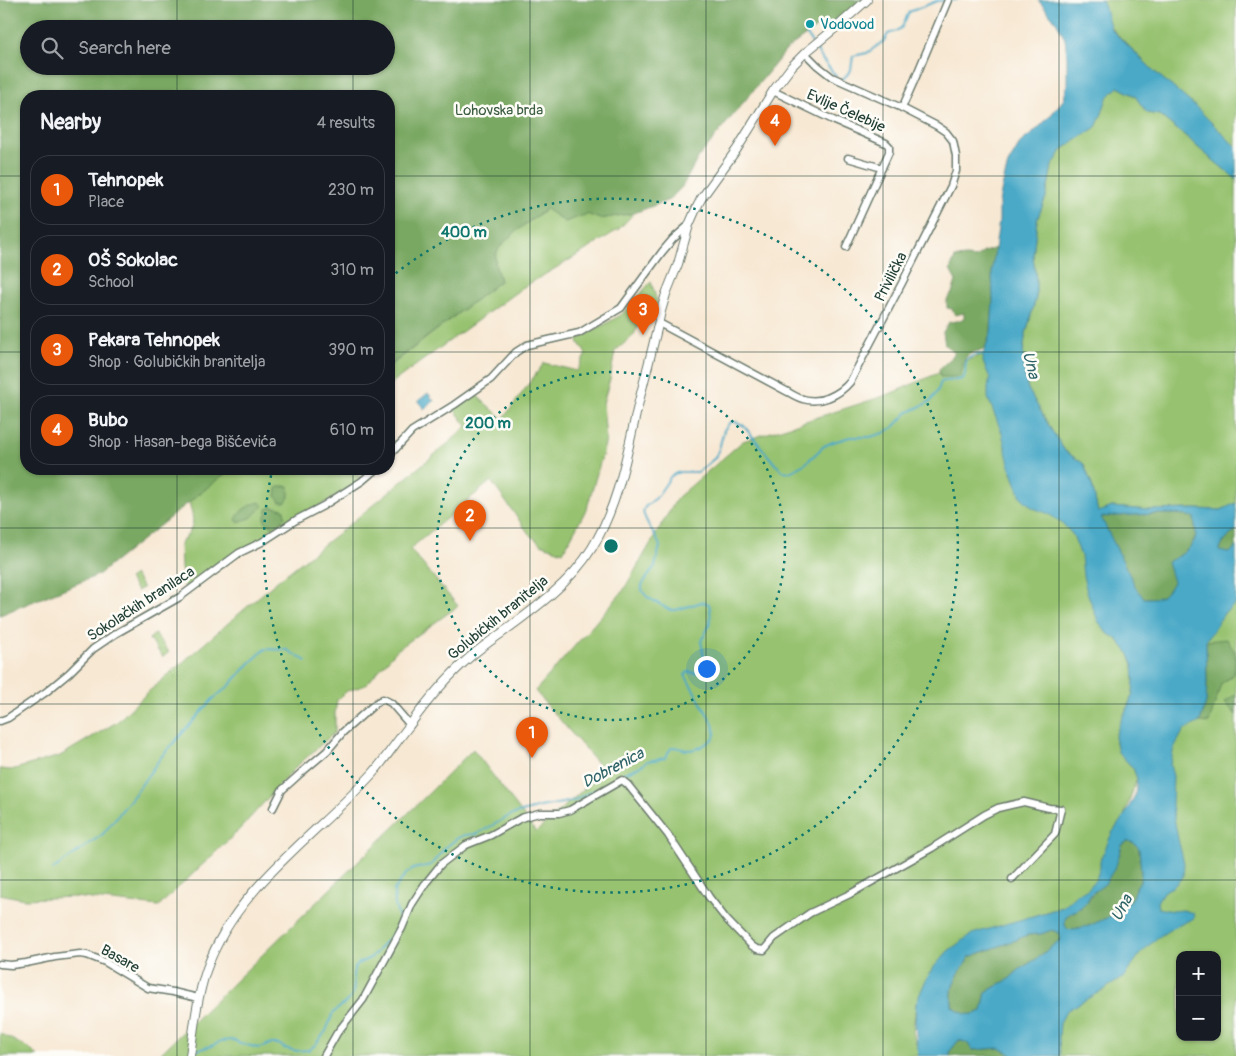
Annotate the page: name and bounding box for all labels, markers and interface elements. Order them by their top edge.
place label: Vodovod [820,15,874,34]
marker: Vodovod [804,18,816,30]
search box [20,20,395,75]
icon: search [38,34,66,62]
text: Search here [78,36,171,60]
street label: Evlije Čelebije [804,85,889,137]
park label: Lohovska brda [455,101,543,120]
pin: 4 [759,105,791,146]
text: Nearby [40,109,101,136]
text: 4 results [317,113,375,133]
text: Tehnopek [88,168,163,192]
text: 1 [54,180,60,200]
text: 230 m [328,180,374,200]
text: Place [88,192,124,212]
text: 400 m [441,223,487,242]
text: OŠ Sokolac [88,248,178,272]
street label: Privilička [870,249,912,305]
text: 2 [53,260,61,280]
text: 310 m [330,260,374,280]
text: School [88,272,134,292]
pin: 3 [627,294,659,335]
text: Pekara Tehnopek [88,328,220,352]
text: 3 [53,340,61,360]
text: 390 m [328,340,374,360]
water label: Una [1018,349,1044,382]
text: Shop · Golubićkih branitelja [88,352,266,372]
text: Bubo [88,408,128,432]
text: 200 m [465,414,511,433]
text: 4 [52,420,62,440]
text: 610 m [330,420,374,440]
text: Shop · Hasan-bega Bišćevića [88,432,277,452]
pin: 2 [454,500,486,541]
centre of rings [602,537,620,555]
street label: Sokolačkih branilaca [84,562,198,646]
street label: Golubićkih branitelja [444,572,552,664]
your location [694,656,720,682]
pin: 1 [516,717,548,758]
water label: Dobrenica [579,743,649,793]
water label: Una [1107,890,1138,925]
street label: Basare [97,941,143,978]
map controls [1176,951,1221,1041]
button: + [1176,951,1221,996]
button: − [1176,996,1221,1041]

